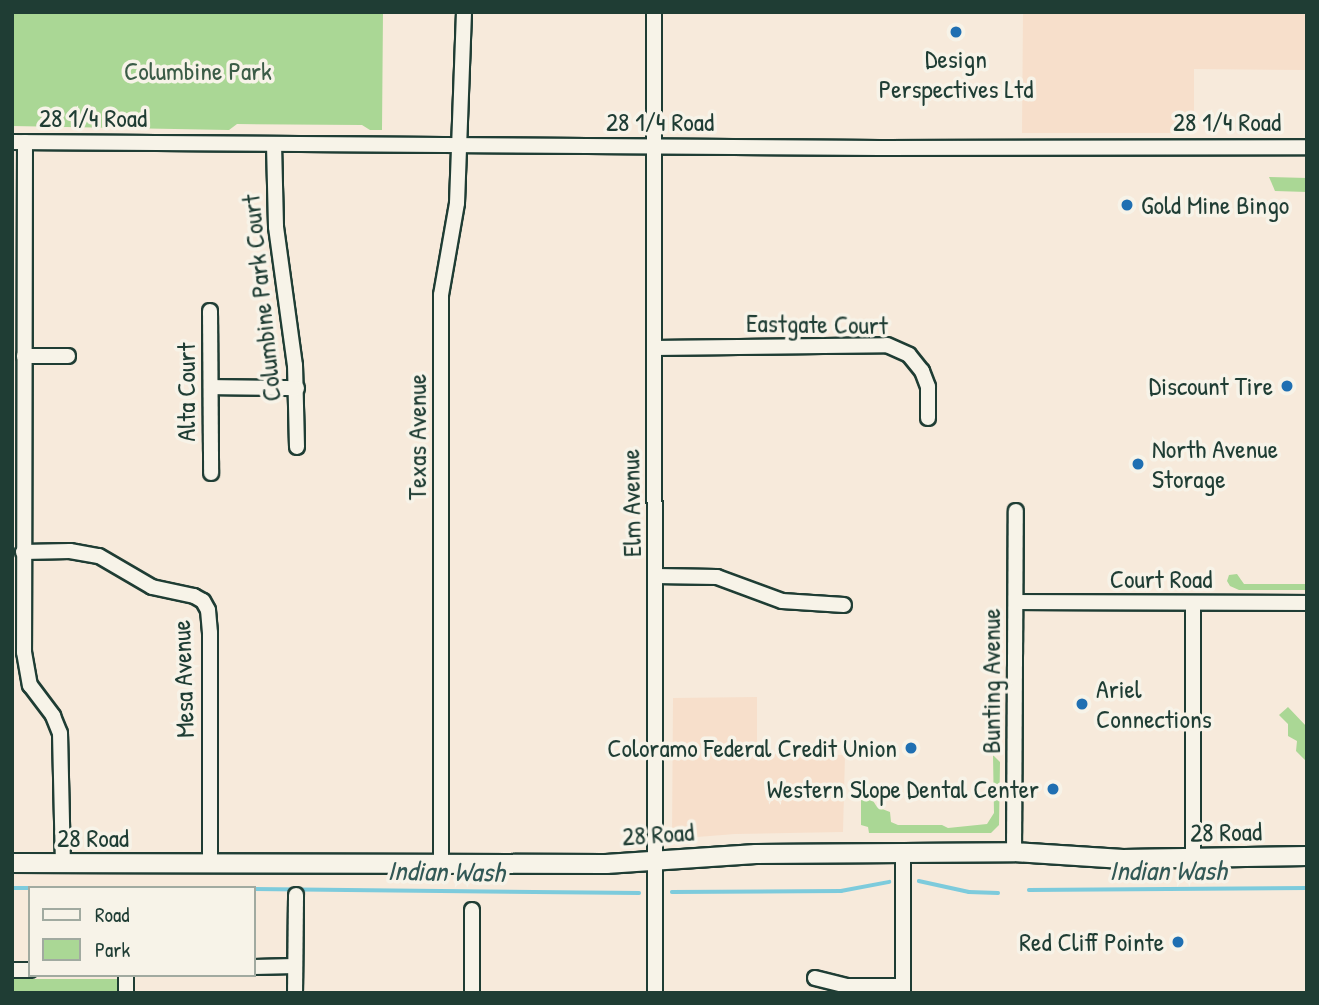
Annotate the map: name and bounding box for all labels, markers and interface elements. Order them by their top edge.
marker: Design Perspectives Ltd [948,24,964,40]
place label: Design Perspectives Ltd [879,43,1033,104]
park label: Columbine Park [124,55,272,87]
street label: 28 1/4 Road [39,102,147,134]
street label: 28 1/4 Road [606,106,714,138]
street label: 28 1/4 Road [1173,106,1281,138]
place label: Gold Mine Bingo [1141,189,1289,221]
street label: Columbine Park Court [235,193,287,403]
marker: Gold Mine Bingo [1119,197,1135,213]
street label: Eastgate Court [746,307,888,341]
street label: Alta Court [170,343,202,441]
place label: Discount Tire [1149,370,1273,402]
street label: Texas Avenue [401,374,433,500]
marker: Discount Tire [1279,378,1295,394]
place label: North Avenue Storage [1152,433,1278,494]
street label: Elm Avenue [614,449,648,557]
marker: North Avenue Storage [1130,456,1146,472]
street label: Court Road [1110,563,1212,595]
street label: Bunting Avenue [975,608,1007,754]
street label: Mesa Avenue [165,620,201,738]
place label: Ariel Connections [1096,673,1212,734]
marker: Ariel Connections [1074,696,1090,712]
place label: Coloramo Federal Credit Union [607,732,897,764]
marker: Coloramo Federal Credit Union [903,740,919,756]
place label: Western Slope Dental Center [767,773,1039,805]
marker: Western Slope Dental Center [1045,781,1061,797]
street label: 28 Road [621,816,695,852]
street label: 28 Road [1190,816,1262,848]
street label: 28 Road [57,822,129,854]
water label: Indian Wash [387,853,505,889]
water label: Indian Wash [1109,853,1227,887]
legend [28,886,256,977]
text: Road [95,900,129,929]
place label: Red Cliff Pointe [1019,926,1164,958]
marker: Red Cliff Pointe [1170,934,1186,950]
text: Park [95,935,130,964]

